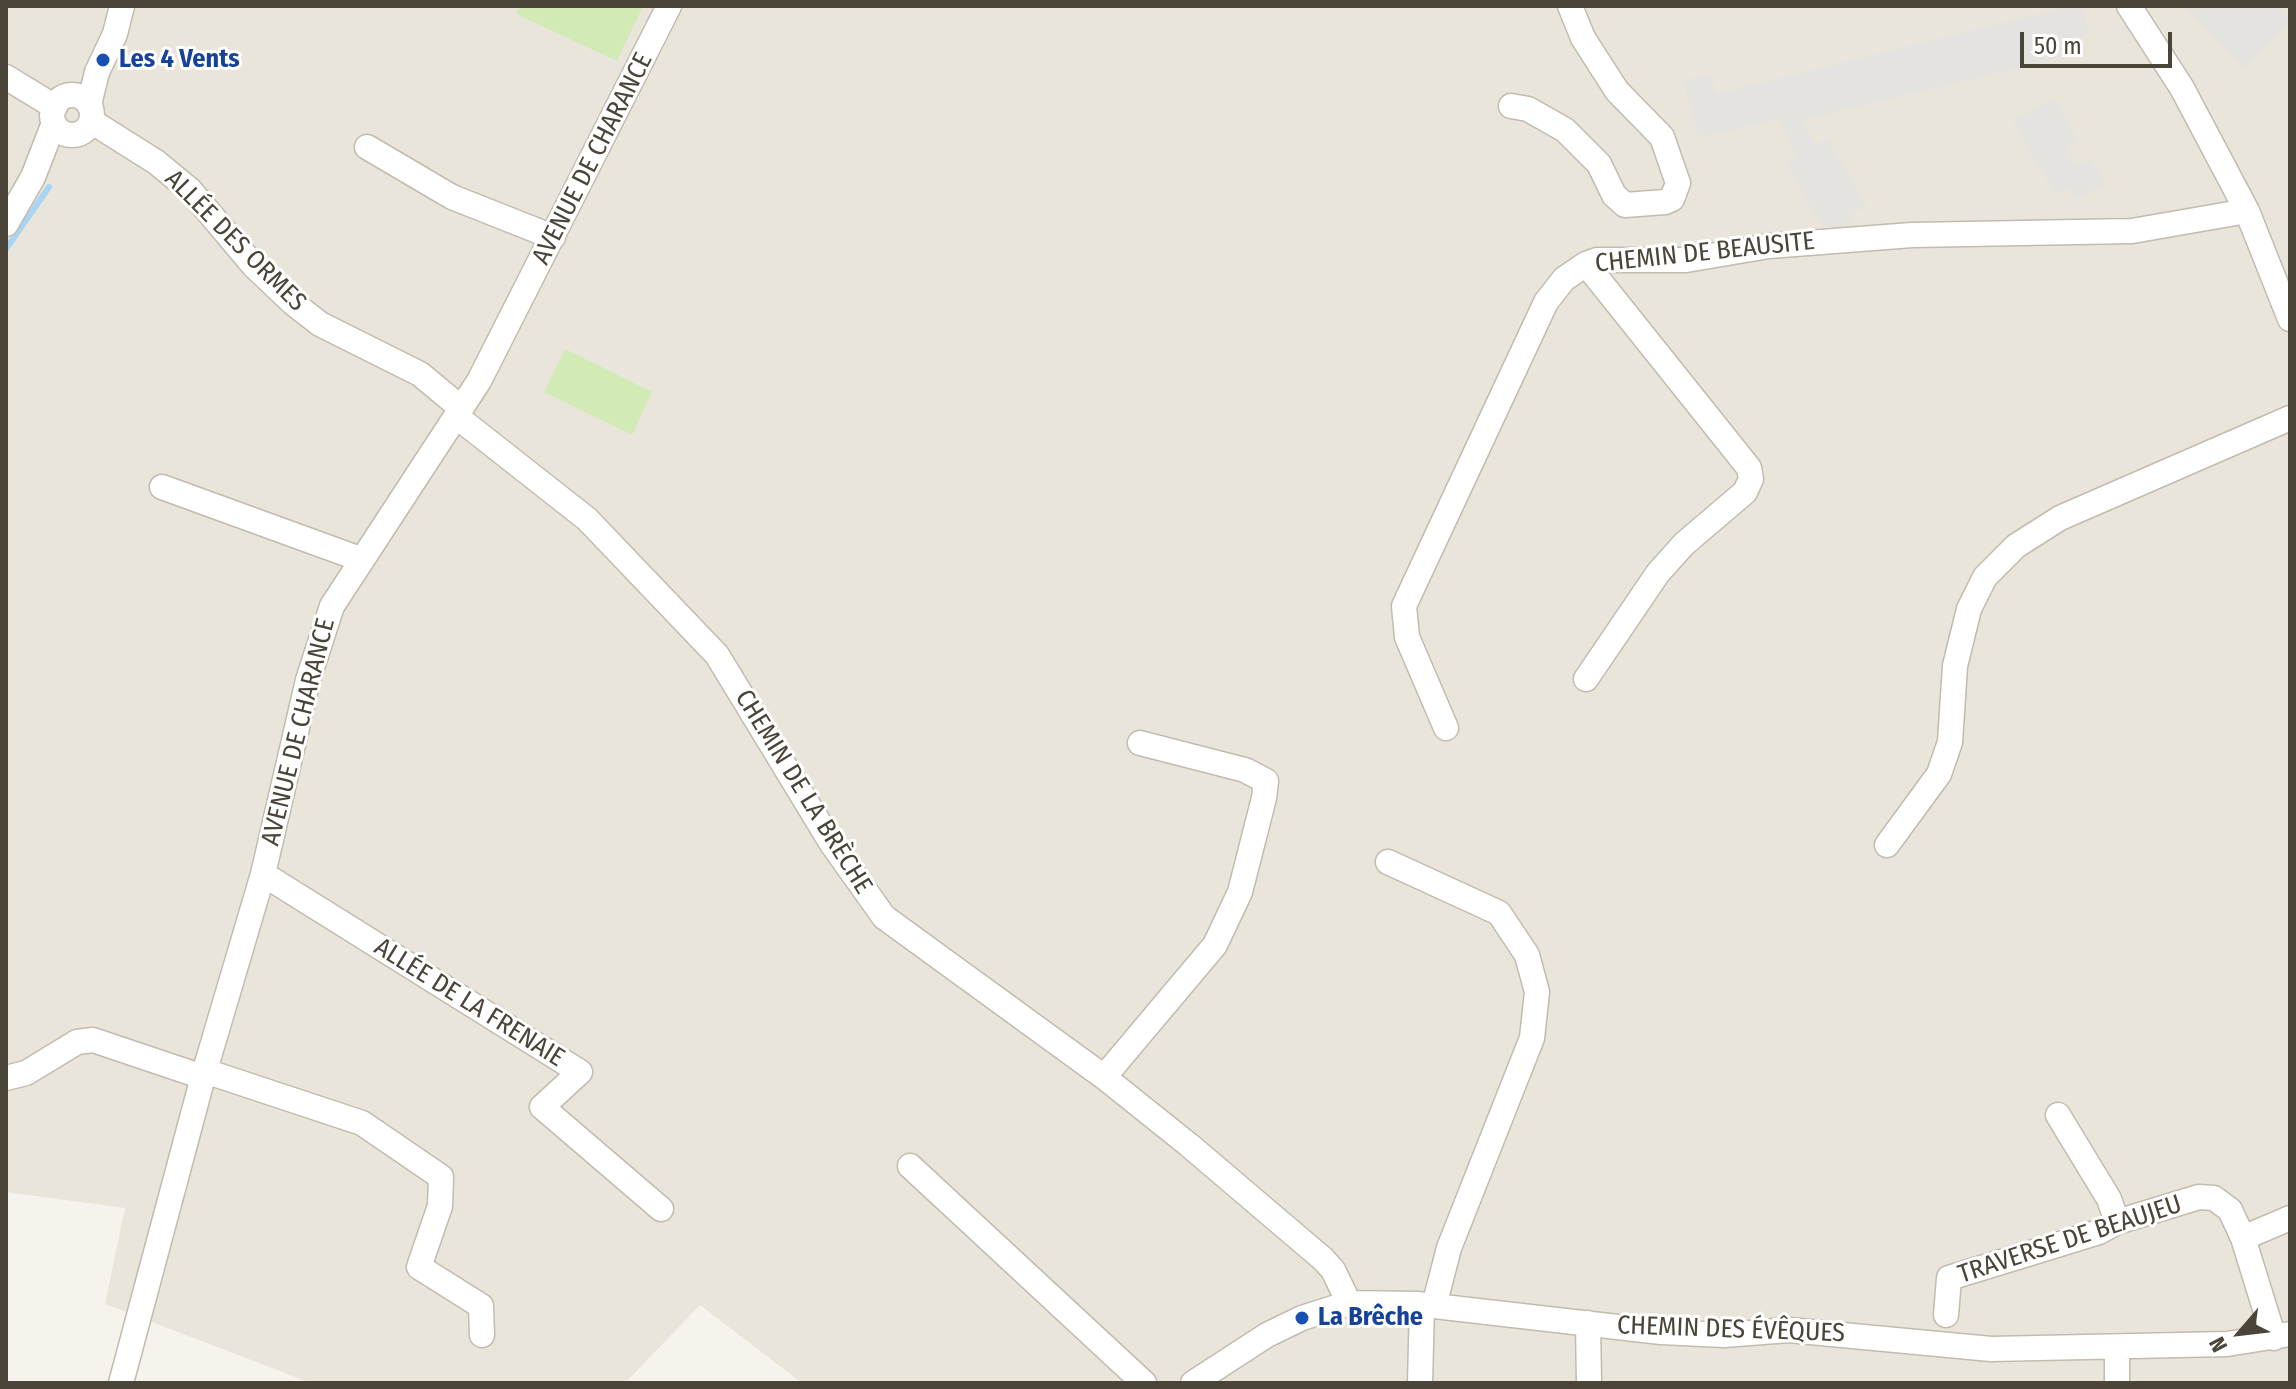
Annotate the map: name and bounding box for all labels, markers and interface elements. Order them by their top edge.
scale bar [2024,16,2176,66]
text: 50 m [2034,32,2082,60]
place label: Les 4 Vents [119,44,240,76]
street label: AVENUE DE CHARANCE [526,48,660,270]
marker: Les 4 Vents [94,51,112,69]
street label: ALLÉE DES ORMES [158,164,312,318]
street label: CHEMIN DE BEAUSITE [1594,226,1816,280]
street label: AVENUE DE CHARANCE [256,615,342,849]
street label: CHEMIN DE LA BRÈCHE [728,684,878,900]
street label: ALLÉE DE LA FRENAIE [368,932,570,1074]
street label: TRAVERSE DE BEAUJEU [1954,1189,2186,1291]
north arrow [2200,1293,2280,1373]
place label: La Brêche [1318,1302,1423,1334]
marker: La Brêche [1293,1309,1311,1327]
street label: CHEMIN DES ÉVÊQUES [1616,1310,1846,1350]
text: N [2203,1332,2233,1357]

